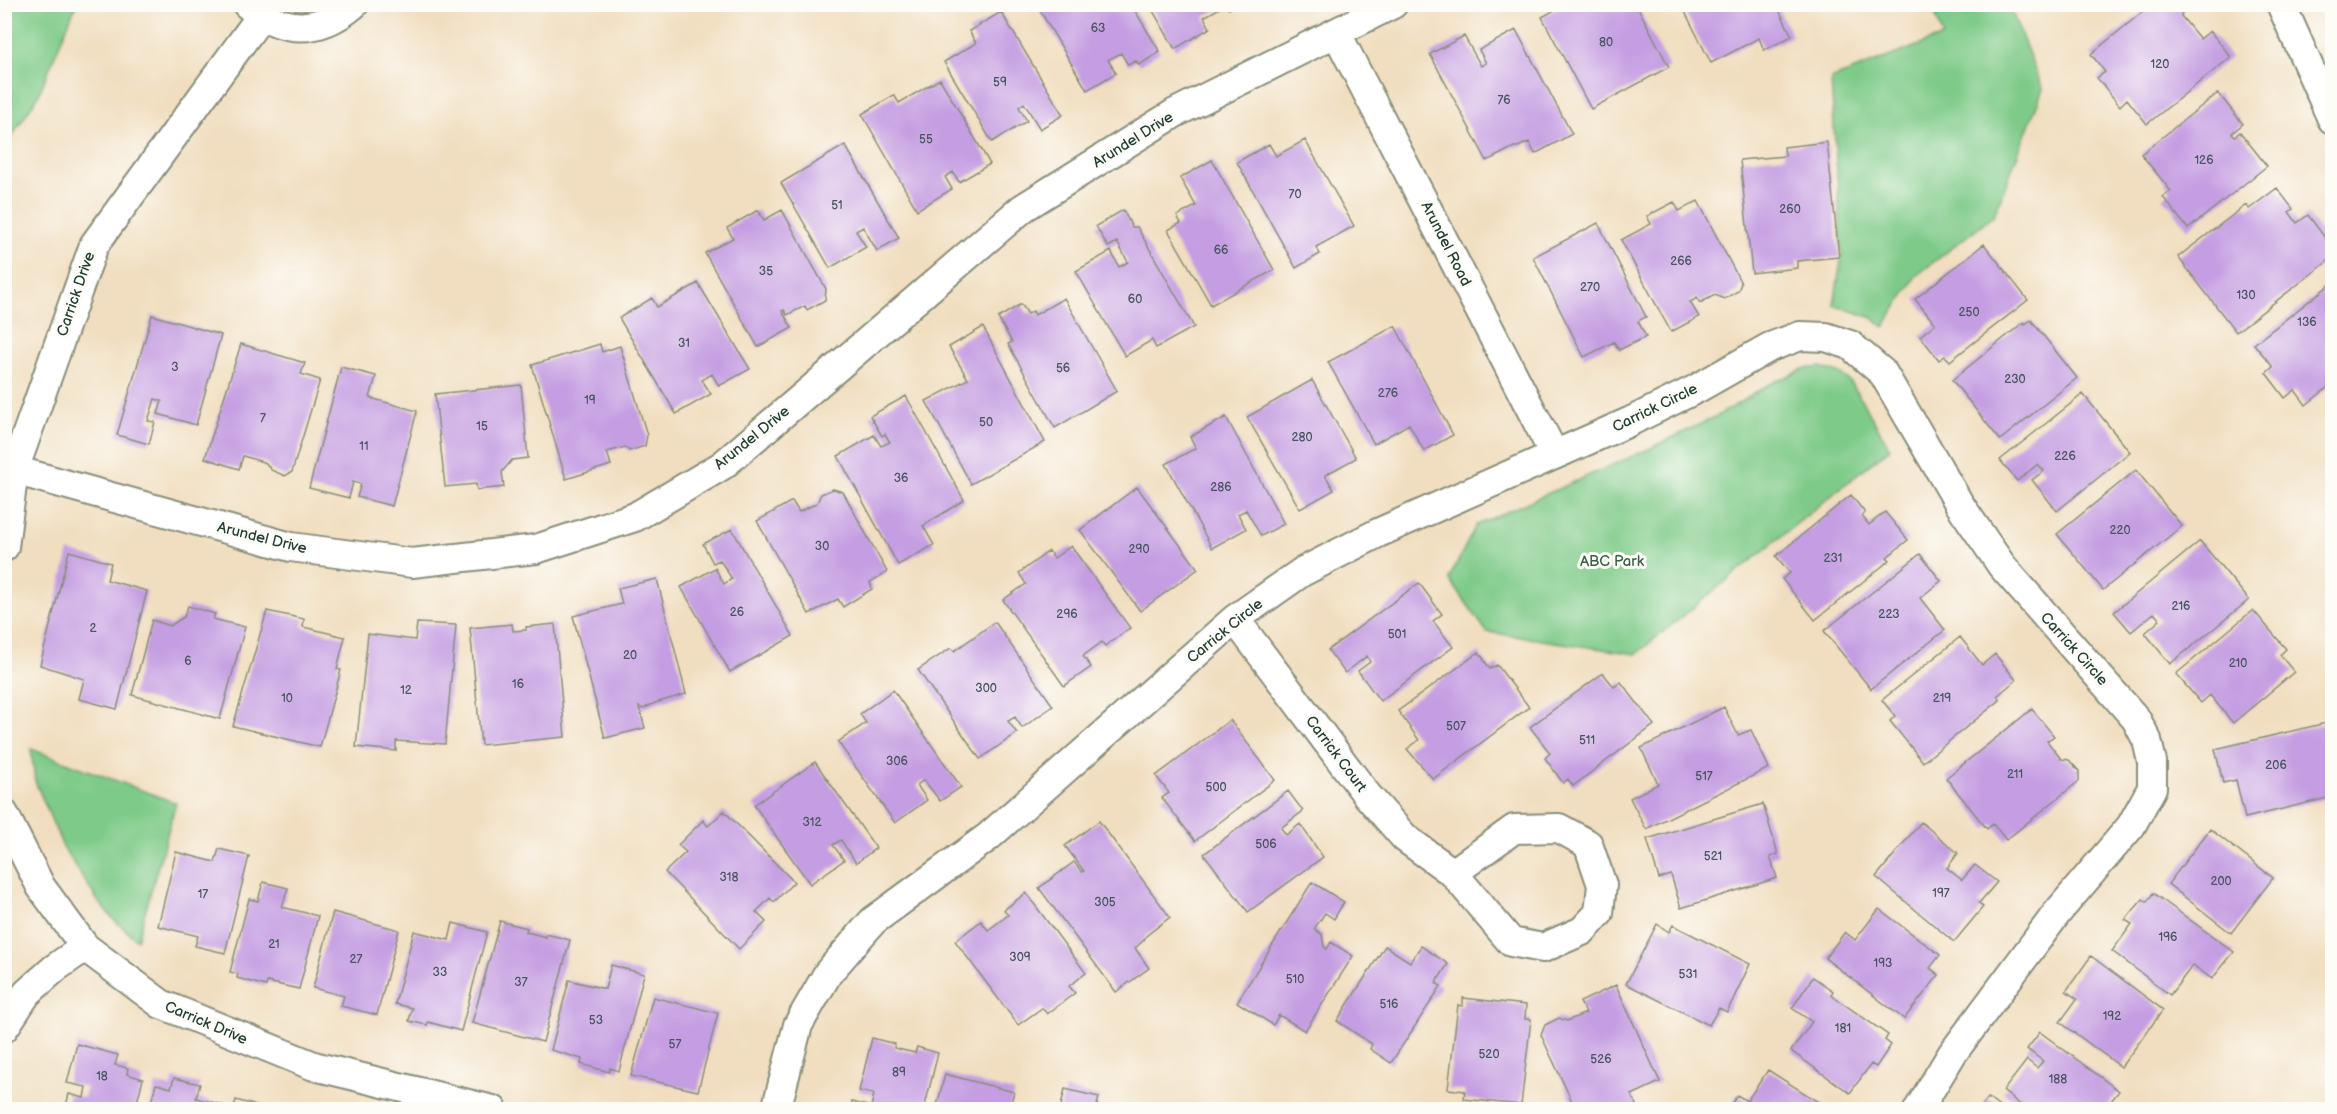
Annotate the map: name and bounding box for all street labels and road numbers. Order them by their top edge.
street label: Arundel Drive [1089,108,1177,172]
street label: Arundel Road [1417,198,1475,290]
street label: Carrick Drive [53,249,99,339]
street label: Carrick Circle [1609,379,1701,437]
street label: Arundel Drive [710,402,794,474]
street label: Arundel Drive [215,518,309,558]
street label: Carrick Circle [1183,595,1267,667]
street label: Carrick Circle [2036,608,2112,690]
street label: Carrick Court [1301,712,1371,796]
street label: Carrick Drive [162,997,250,1049]

